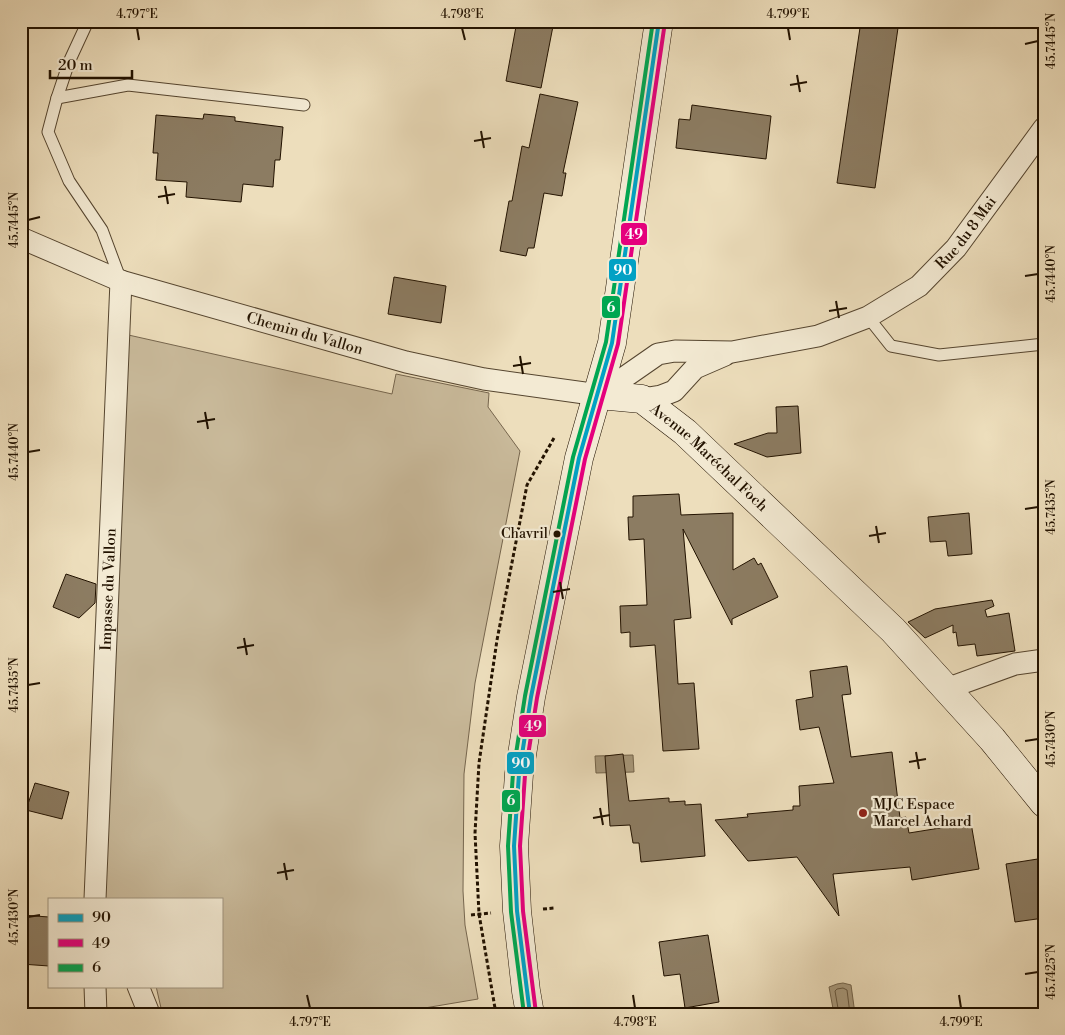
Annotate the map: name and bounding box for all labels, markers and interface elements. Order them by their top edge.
text: 4.797°E [116,7,158,22]
text: 4.798°E [441,7,483,22]
text: 4.799°E [767,7,809,22]
text: 45.7445°N [1044,13,1059,69]
scale bar [50,48,132,80]
text: 20 m [58,56,93,75]
text: 45.7445°N [7,192,22,248]
street label: Rue du 8 Mai [931,192,1000,273]
line badge: 49 [620,222,648,246]
text: 49 [625,226,643,244]
text: 45.7440°N [1044,245,1059,303]
line badge: 90 [608,258,637,282]
text: 90 [614,262,633,280]
line badge: 6 [601,295,621,319]
text: 6 [607,299,616,317]
street label: Chemin du Vallon [244,308,365,359]
street label: Avenue Maréchal Foch [645,398,772,515]
text: 45.7440°N [7,423,22,481]
text: 45.7435°N [1044,479,1059,535]
place label: Chavril [501,525,548,543]
street label: Impasse du Vallon [96,528,120,651]
marker: Chavril [552,529,562,539]
text: 45.7435°N [7,657,22,713]
text: 45.7430°N [1044,711,1059,767]
line badge: 49 [518,714,547,738]
text: 49 [524,718,542,736]
line badge: 90 [506,751,535,775]
text: 90 [512,755,531,773]
line badge: 6 [501,789,521,813]
text: 6 [507,792,516,810]
place label: MJC Espace Marcel Achard [873,795,972,831]
marker: MJC Espace Marcel Achard [857,807,869,819]
text: 45.7430°N [7,889,22,945]
legend [48,898,222,988]
text: 90 [92,908,111,927]
text: 49 [92,934,110,953]
text: 45.7425°N [1044,944,1059,1000]
text: 6 [92,958,101,977]
text: 4.797°E [289,1015,331,1030]
text: 4.798°E [614,1015,656,1030]
text: 4.799°E [940,1015,982,1030]

